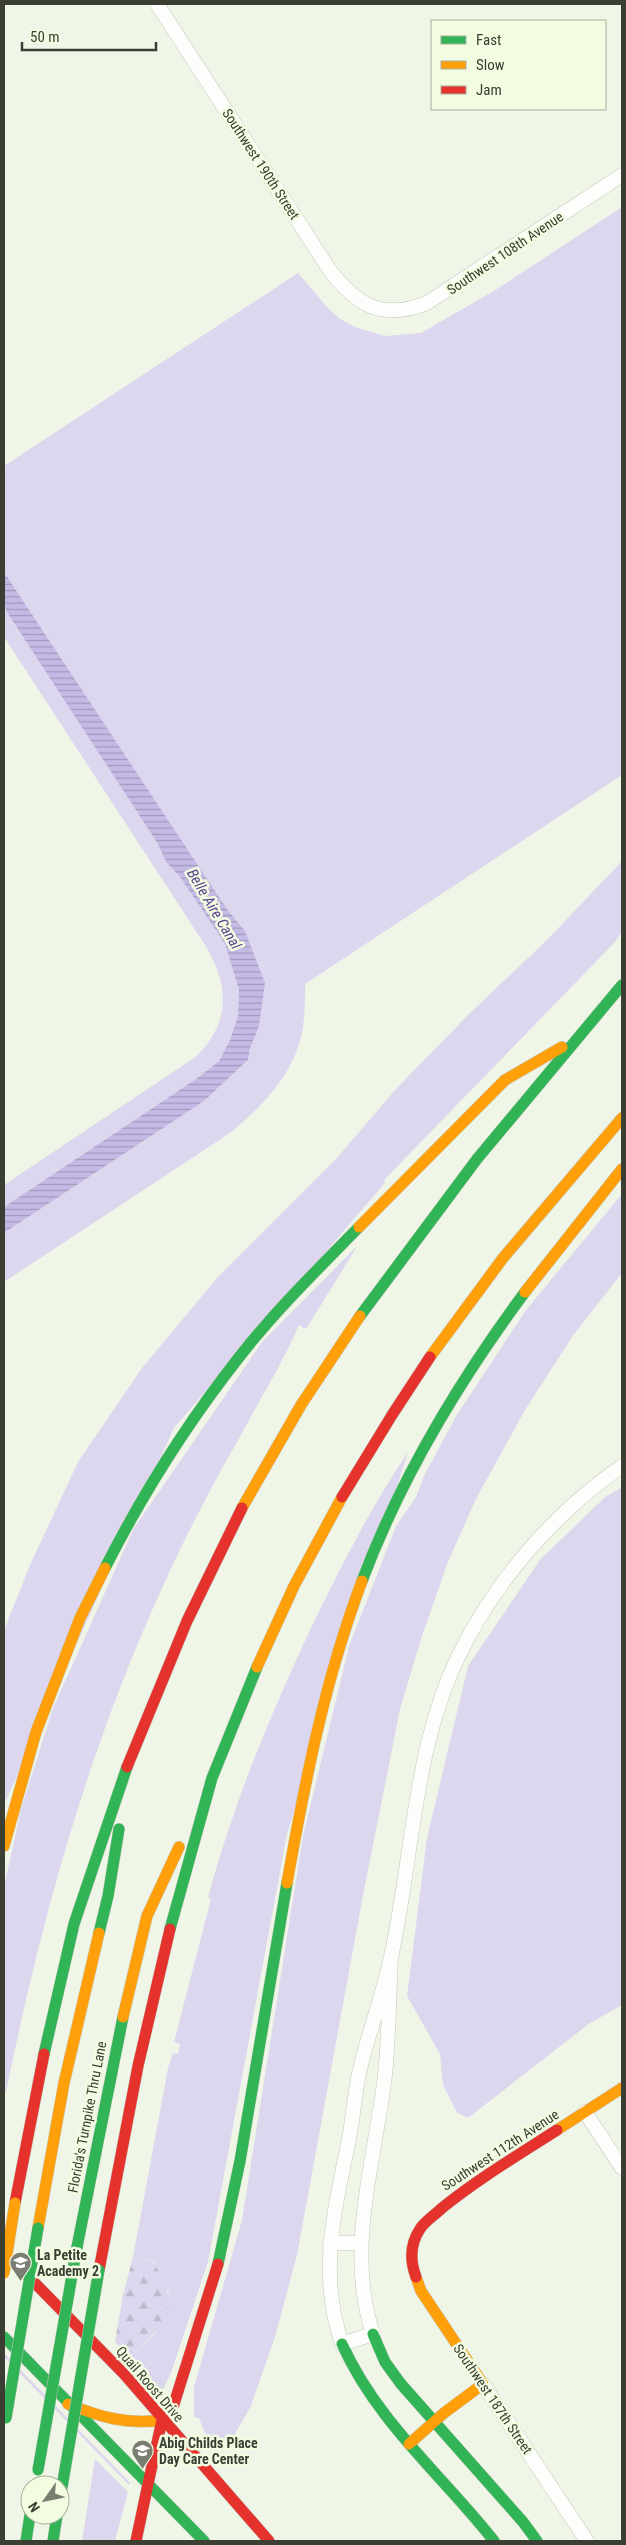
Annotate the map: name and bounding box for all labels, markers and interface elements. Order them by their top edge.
scale bar [22,20,156,52]
legend [431,20,606,110]
text: 50 m [30,28,60,46]
text: Fast [476,31,501,49]
text: Slow [476,56,505,74]
text: Jam [476,81,502,99]
street label: Southwest 190th Street [219,106,303,222]
street label: Southwest 108th Avenue [444,208,566,298]
water label: Belle Aire Canal [183,866,245,953]
street label: Florida's Turnpike Thru Lane [64,2039,110,2194]
street label: Southwest 112th Avenue [438,2106,562,2194]
place label: La Petite Academy 2 [37,2247,99,2279]
school or university icon: La Petite Academy 2 [9,2251,33,2282]
street label: Southwest 187th Street [450,2341,536,2457]
street label: Quail Roost Drive [113,2343,187,2425]
place label: Abig Childs Place Day Care Center [159,2435,258,2467]
school or university icon: Abig Childs Place Day Care Center [131,2439,155,2470]
north arrow [20,2475,70,2525]
text: N [25,2499,43,2515]

